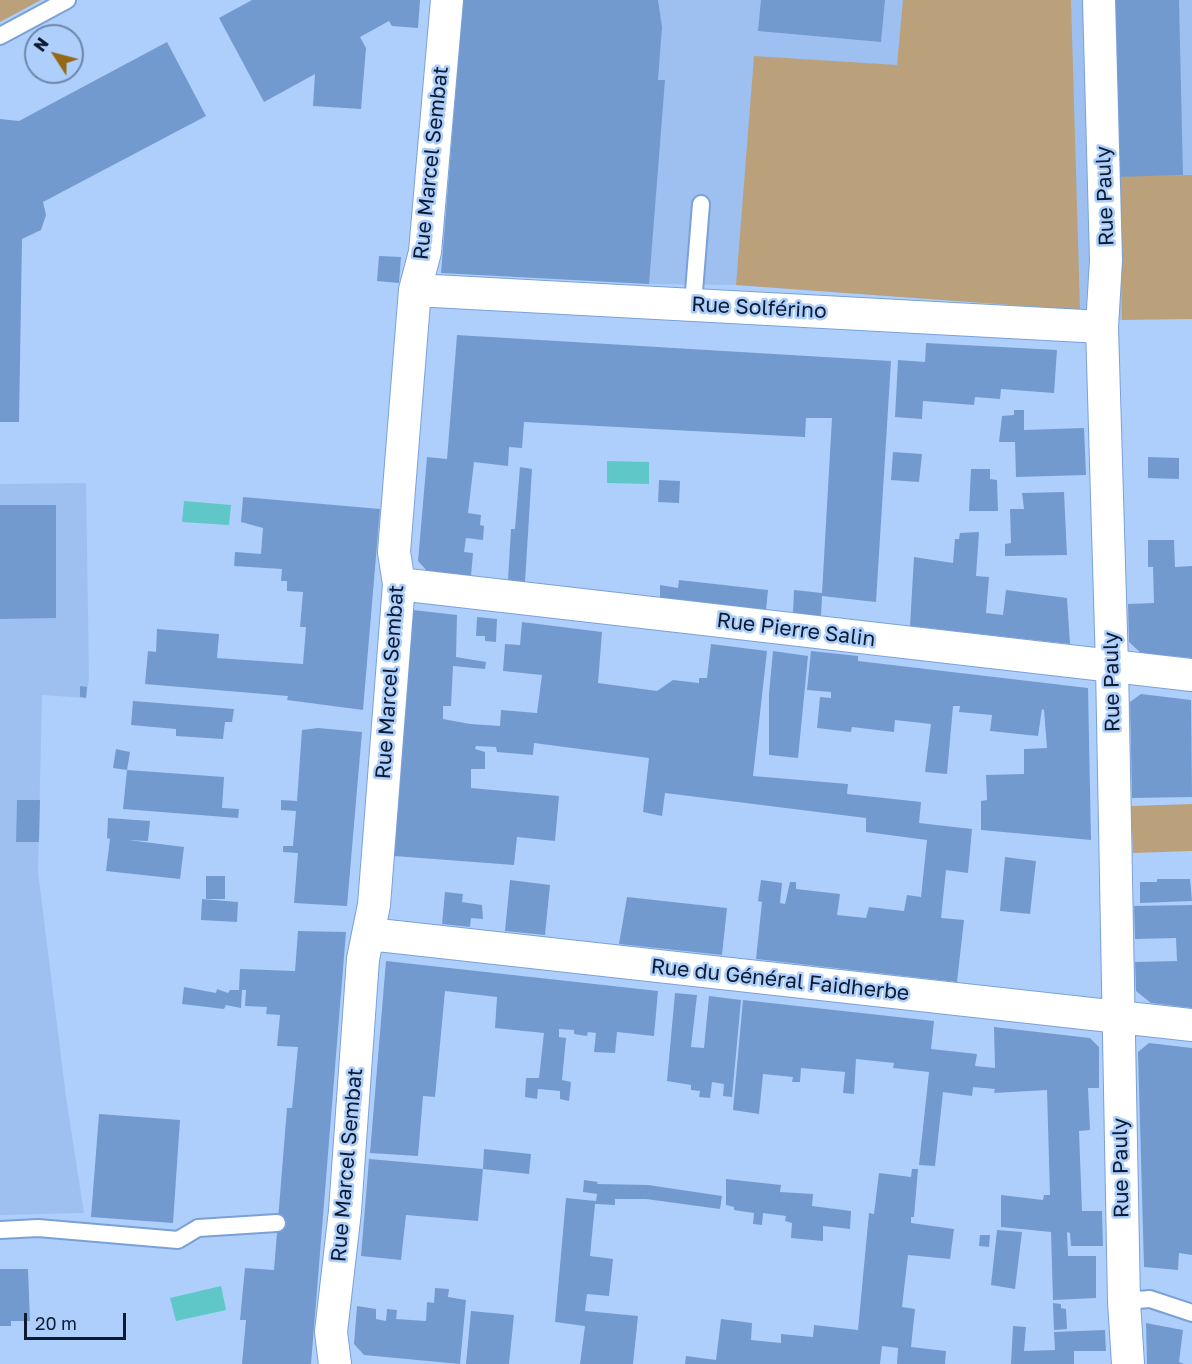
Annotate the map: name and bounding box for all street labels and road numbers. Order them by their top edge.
street label: Rue Marcel Sembat [408,65,454,261]
street label: Rue Pauly [1091,146,1119,246]
street label: Rue Solférino [691,292,827,324]
street label: Rue Marcel Sembat [371,584,409,780]
street label: Rue Pierre Salin [715,608,877,652]
street label: Rue Pauly [1099,632,1125,732]
street label: Rue du Général Faidherbe [650,954,910,1006]
street label: Rue Marcel Sembat [326,1067,368,1263]
street label: Rue Pauly [1108,1118,1134,1218]

